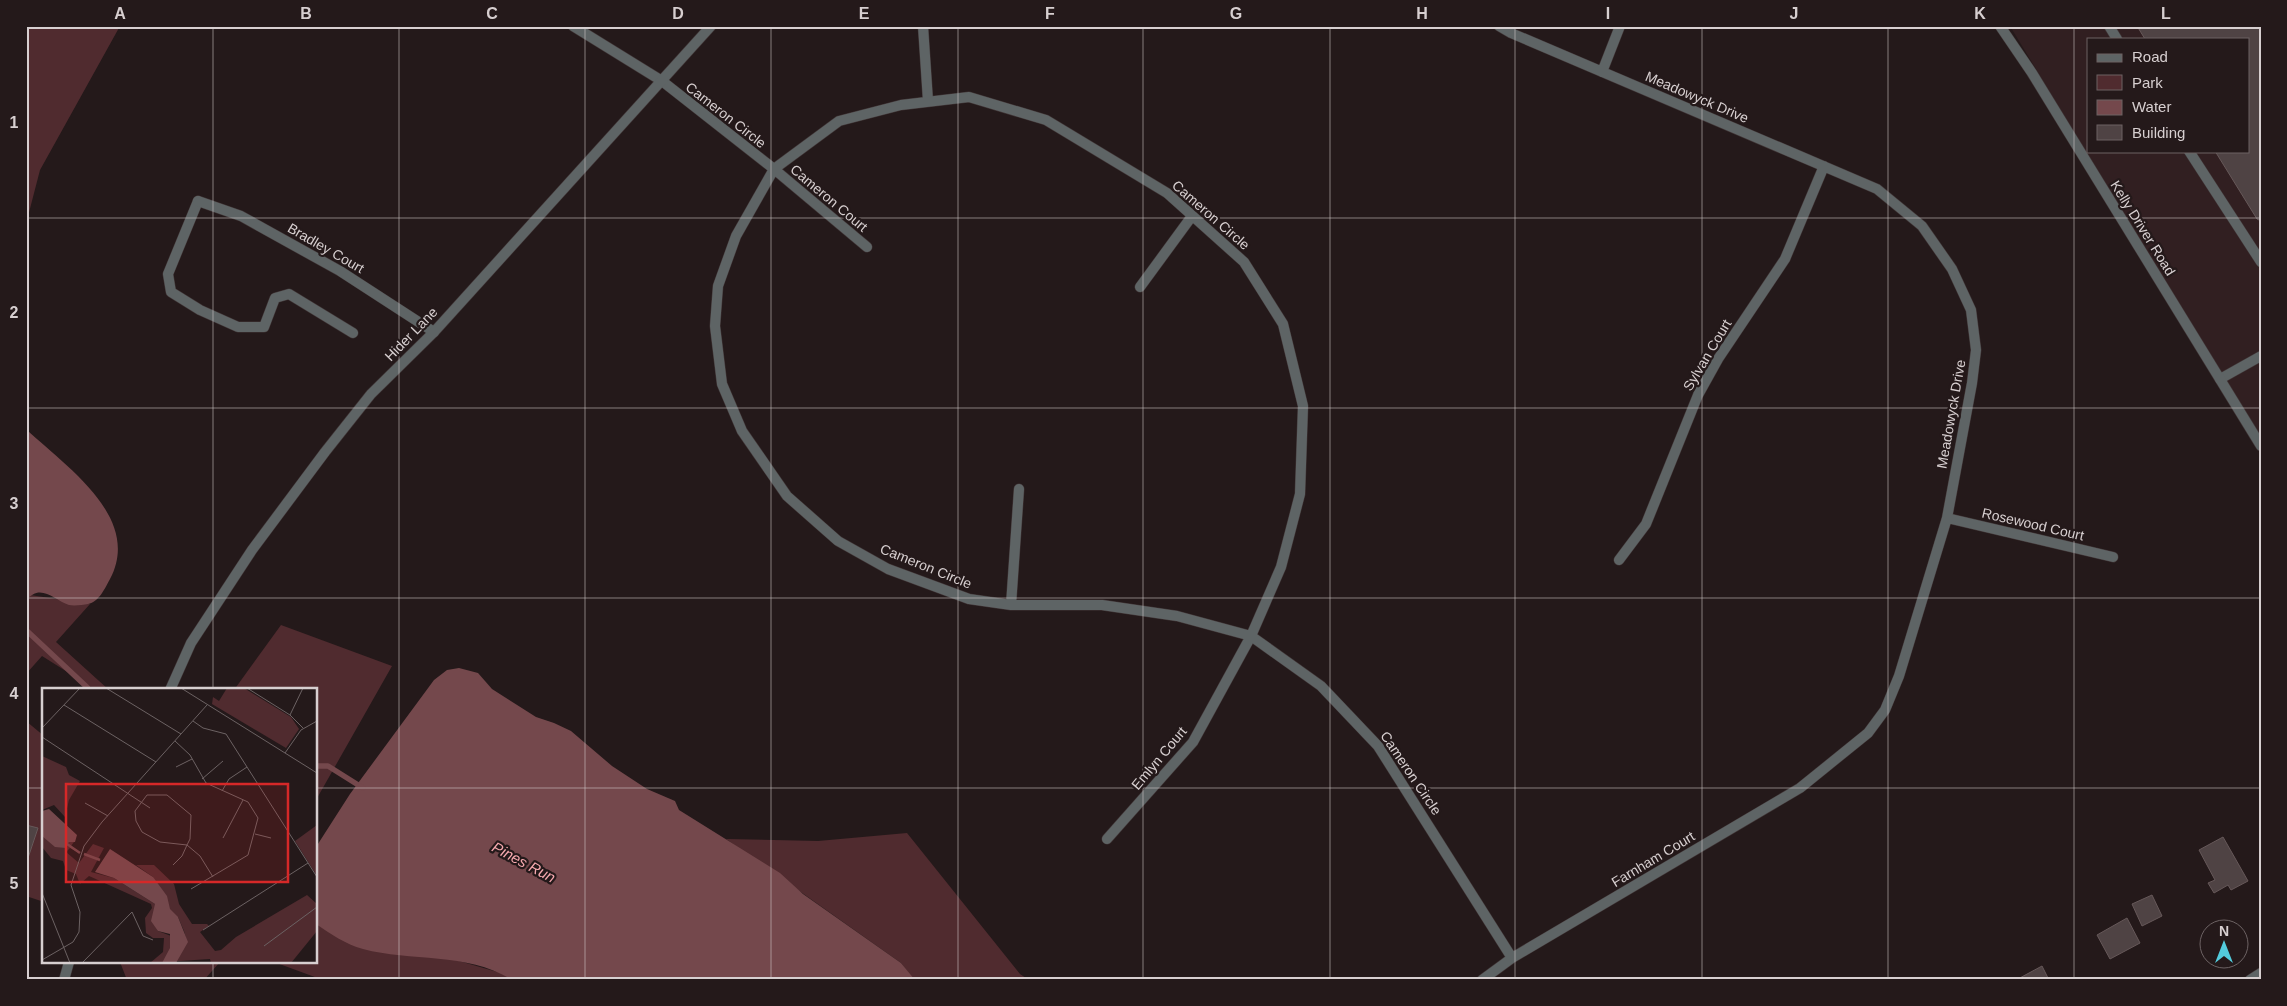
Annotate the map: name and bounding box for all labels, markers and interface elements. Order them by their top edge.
text: A [114,5,126,22]
text: B [300,5,312,22]
text: C [486,5,498,22]
text: D [672,5,684,22]
text: E [859,5,870,22]
text: F [1045,5,1055,22]
text: G [1230,5,1242,22]
text: H [1416,5,1428,22]
text: I [1606,5,1610,22]
text: J [1790,5,1798,22]
text: K [1974,5,1986,22]
text: L [2161,5,2171,22]
legend [2087,38,2250,152]
text: Road [2132,48,2168,65]
street label: Meadowyck Drive [1643,68,1751,126]
text: Park [2132,74,2163,91]
street label: Cameron Circle [683,79,769,151]
text: Water [2132,98,2171,115]
text: 1 [10,114,19,131]
text: Building [2132,124,2185,141]
street label: Cameron Court [787,161,871,235]
street label: Cameron Circle [1169,177,1253,253]
street label: Kelly Driver Road [2107,178,2179,278]
street label: Bradley Court [285,220,367,276]
text: 2 [10,304,19,321]
street label: Hider Lane [381,304,441,364]
street label: Sylvan Court [1680,316,1735,393]
street label: Meadowyck Drive [1934,358,1969,470]
text: 3 [10,495,19,512]
street label: Rosewood Court [1980,504,2086,544]
street label: Cameron Circle [878,540,974,592]
text: 4 [10,685,19,702]
inset map [42,688,318,964]
street label: Emlyn Court [1128,723,1190,793]
street label: Cameron Circle [1377,728,1445,818]
street label: Farnham Court [1609,828,1698,890]
water label: Pines Run [489,838,559,886]
text: 5 [10,875,19,892]
north arrow [2200,918,2250,968]
text: N [2219,923,2229,939]

